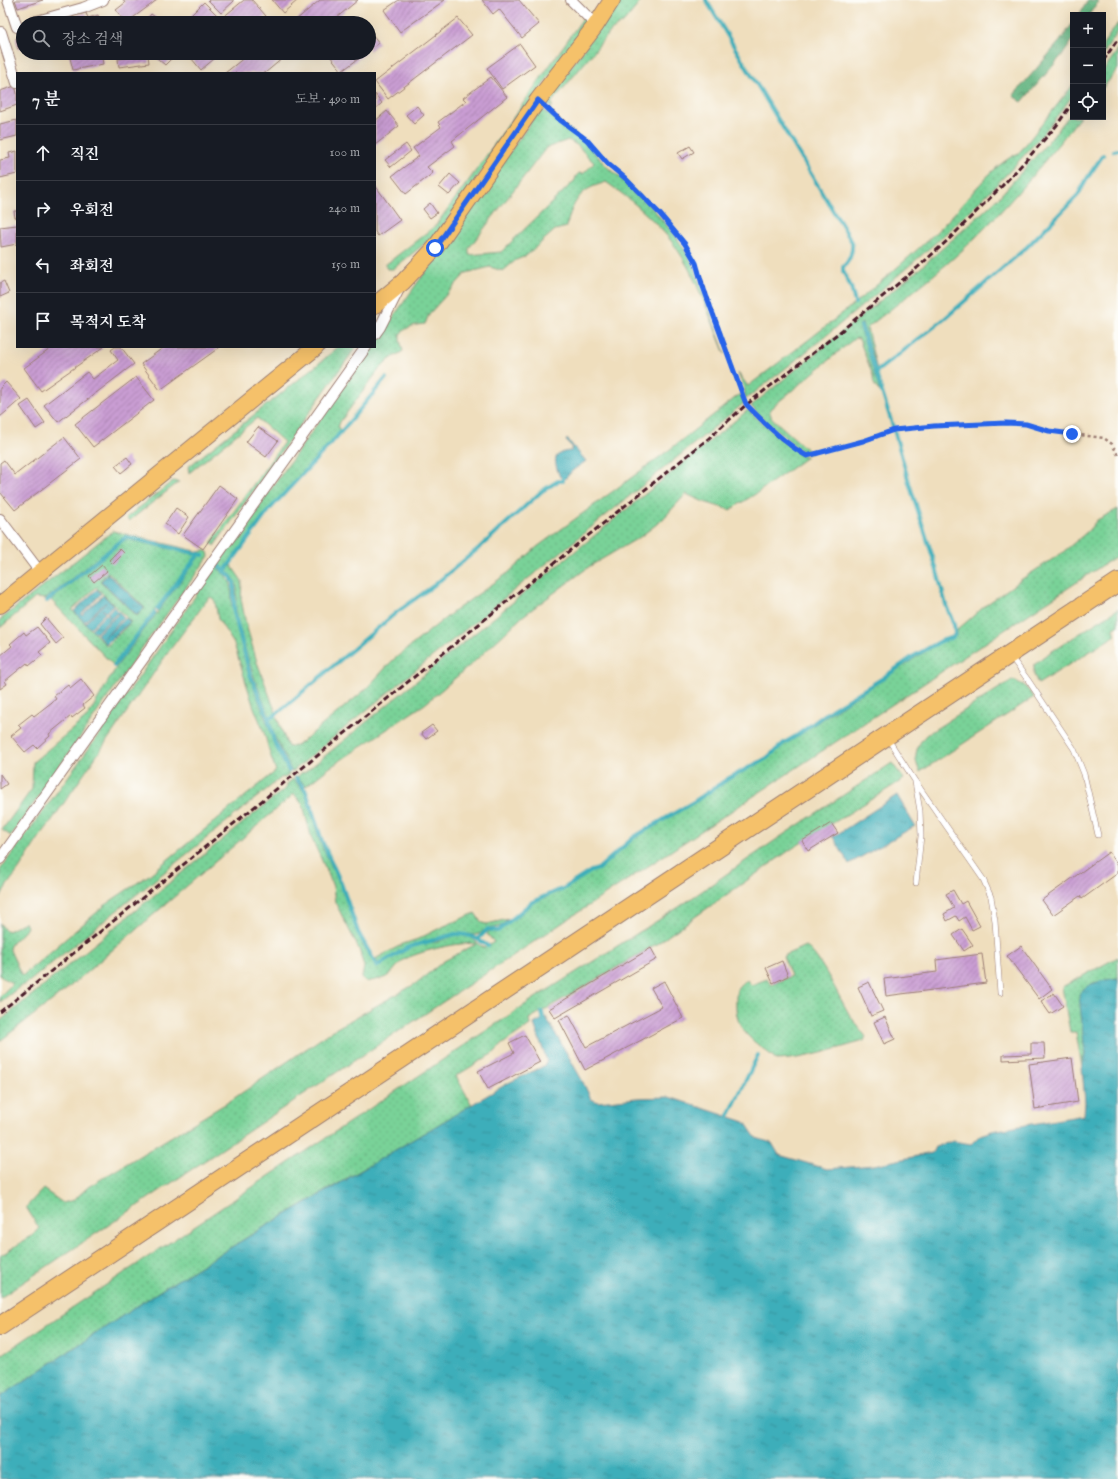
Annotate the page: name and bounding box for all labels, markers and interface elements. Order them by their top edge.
map controls [1070,12,1106,120]
button: + [1070,12,1106,48]
search box [16,16,376,60]
icon: search [30,27,52,49]
text: 장소 검색 [62,30,123,49]
button: − [1070,48,1106,84]
button: locate [1070,84,1106,120]
text: 7 분 [32,90,60,111]
text: 도보 · 490 m [295,91,360,108]
icon: ahead [32,142,54,164]
text: 100 m [330,144,360,161]
text: 직진 [70,145,99,164]
icon: right [32,198,54,220]
text: 240 m [328,200,360,217]
text: 우회전 [70,201,113,220]
route start [426,239,444,257]
icon: left [32,254,54,276]
text: 150 m [331,256,360,273]
text: 좌회전 [70,257,113,276]
icon: arrive [32,310,54,332]
text: 목적지 도착 [70,313,146,332]
route end [1063,425,1081,443]

